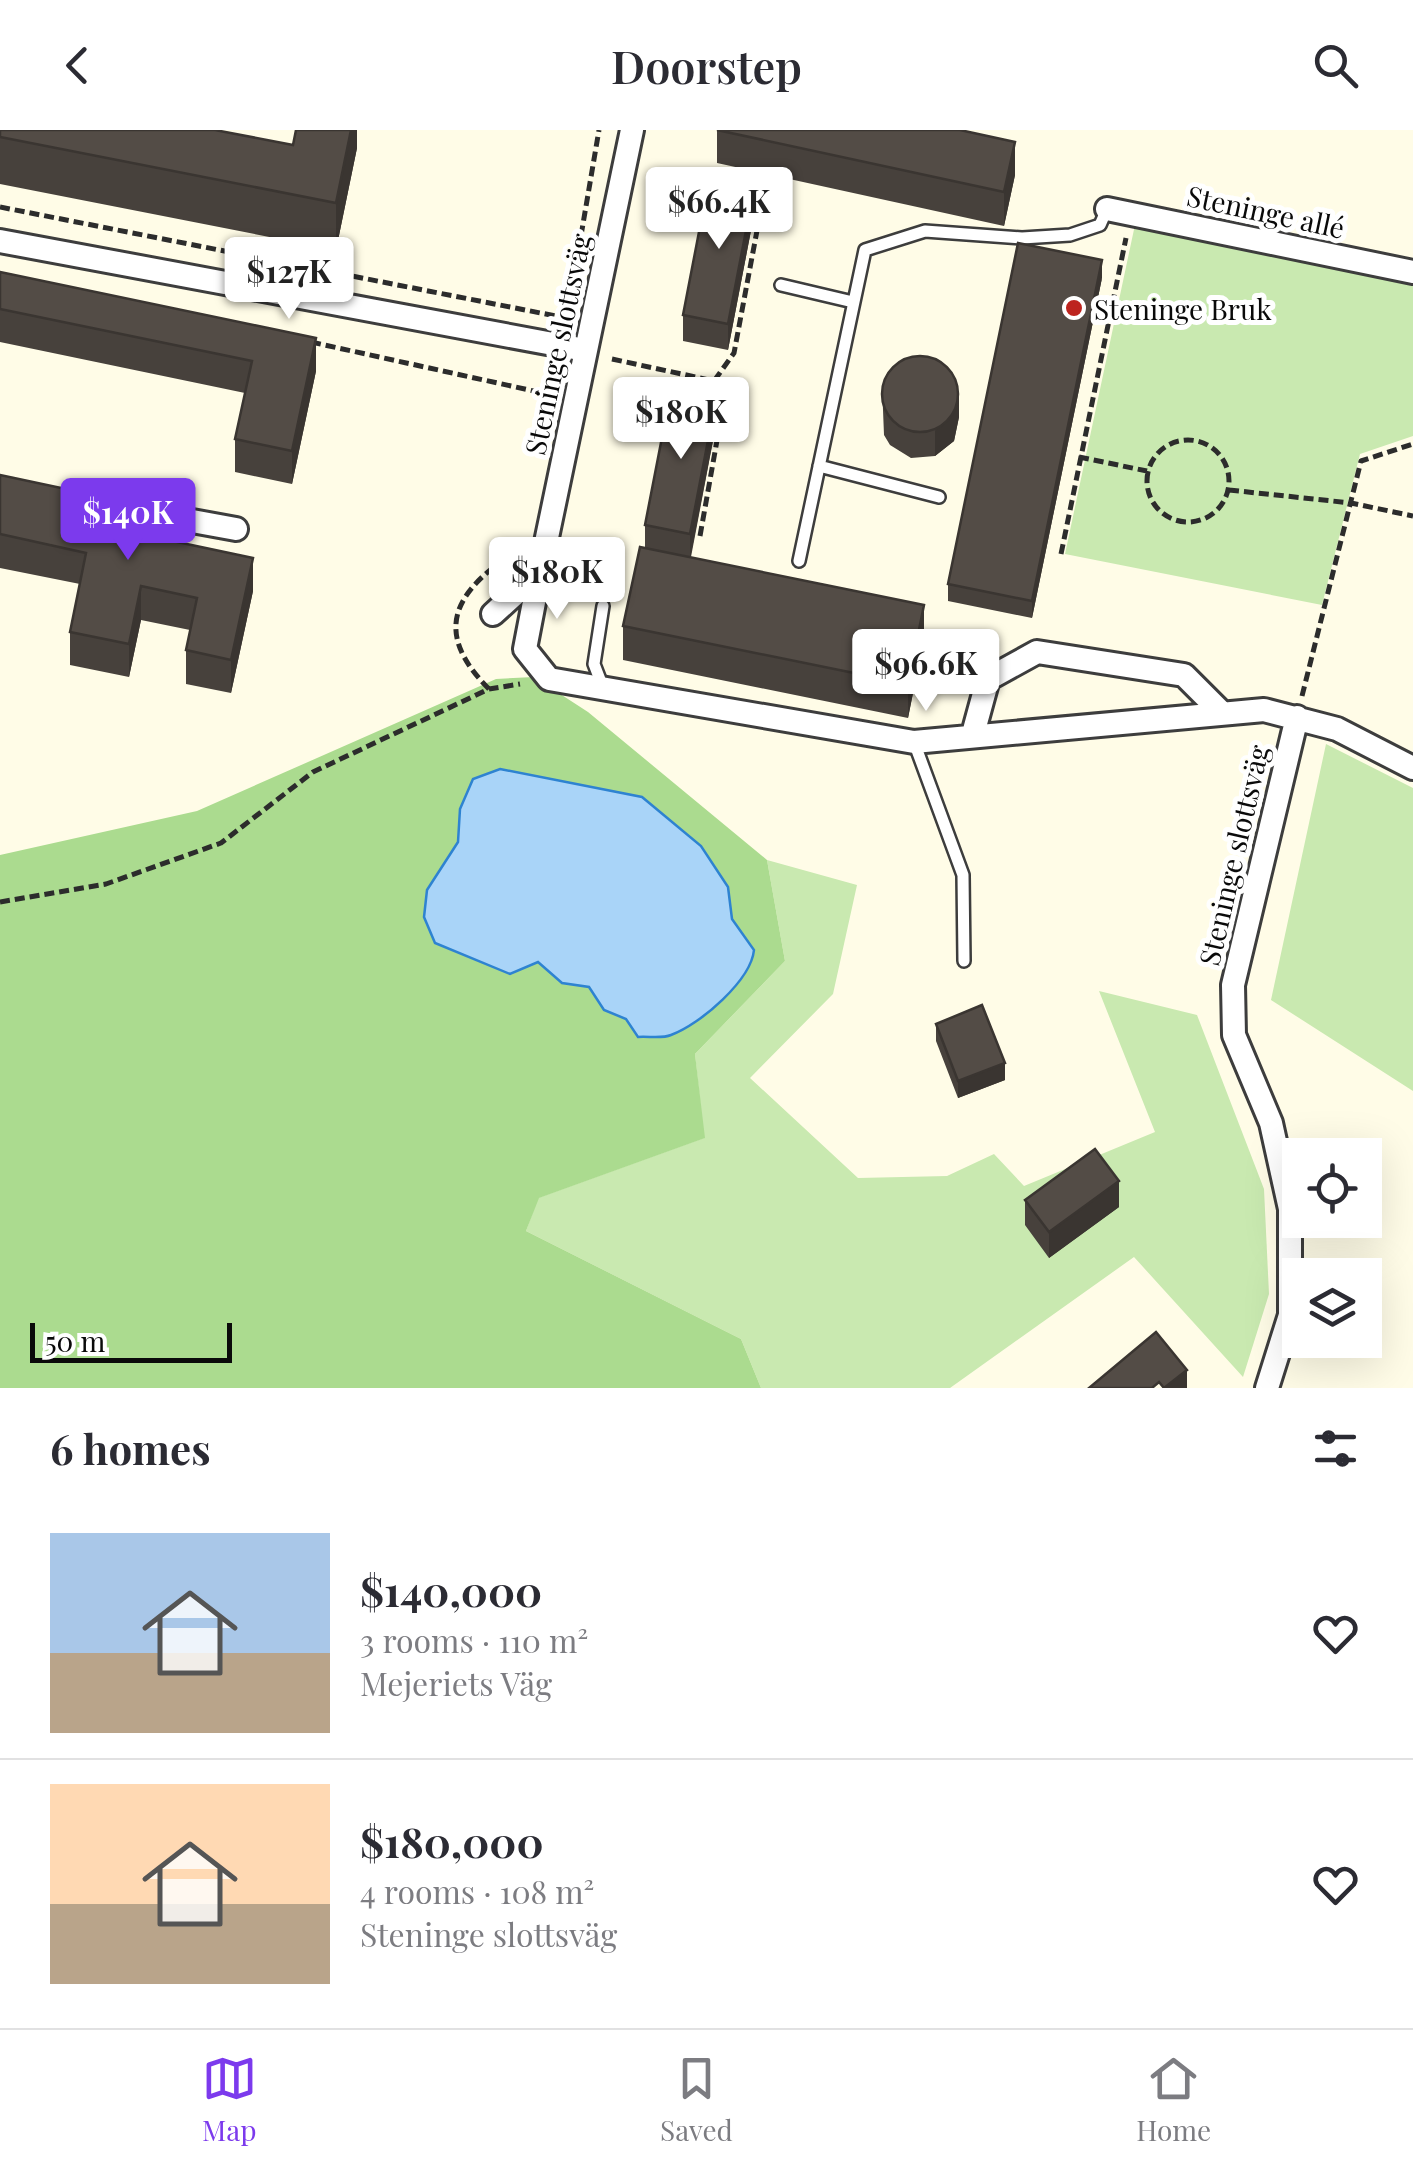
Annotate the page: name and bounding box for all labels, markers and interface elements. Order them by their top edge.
text: Doorstep [611,35,802,95]
icon: back [50,38,105,93]
icon: search [1308,38,1363,93]
pin: $66.4K [638,167,800,252]
street label: Steninge allé [1184,176,1348,246]
text: $66.4K [668,178,770,221]
street label: Steninge slottsväg [515,230,599,458]
pin: $127K [219,237,359,322]
text: $127K [247,248,331,291]
place label: Steninge Bruk [1094,290,1272,327]
marker: Steninge Bruk [1063,297,1085,319]
pin: $180K [611,377,751,462]
text: $180K [635,388,727,431]
pin: $140K [58,478,198,563]
text: $140K [82,489,174,532]
pin: $180K [487,537,627,622]
text: $180K [511,548,603,591]
pin: $96.6K [845,629,1007,714]
text: $96.6K [874,640,978,683]
street label: Steninge slottsväg [1190,741,1276,969]
map controls [1282,1138,1382,1358]
button: locate [1282,1138,1382,1238]
button: layers [1282,1258,1382,1358]
scale bar [30,1318,232,1362]
text: 50 m [45,1322,105,1359]
text: 6 homes [50,1420,211,1476]
icon: filters [1308,1421,1363,1476]
text: $140,000 [360,1562,542,1618]
icon: home [130,1573,250,1693]
icon: heart [1308,1606,1363,1661]
text: 3 rooms · 110 m² [360,1618,588,1661]
text: Mejeriets Väg [360,1661,552,1704]
text: $180,000 [360,1813,544,1869]
icon: home [130,1824,250,1944]
icon: heart [1308,1857,1363,1912]
text: 4 rooms · 108 m² [360,1869,594,1912]
text: Steninge slottsväg [360,1912,617,1955]
tab: Map [202,2051,257,2148]
tab: Saved [660,2051,733,2148]
tab: Home [1136,2051,1211,2148]

